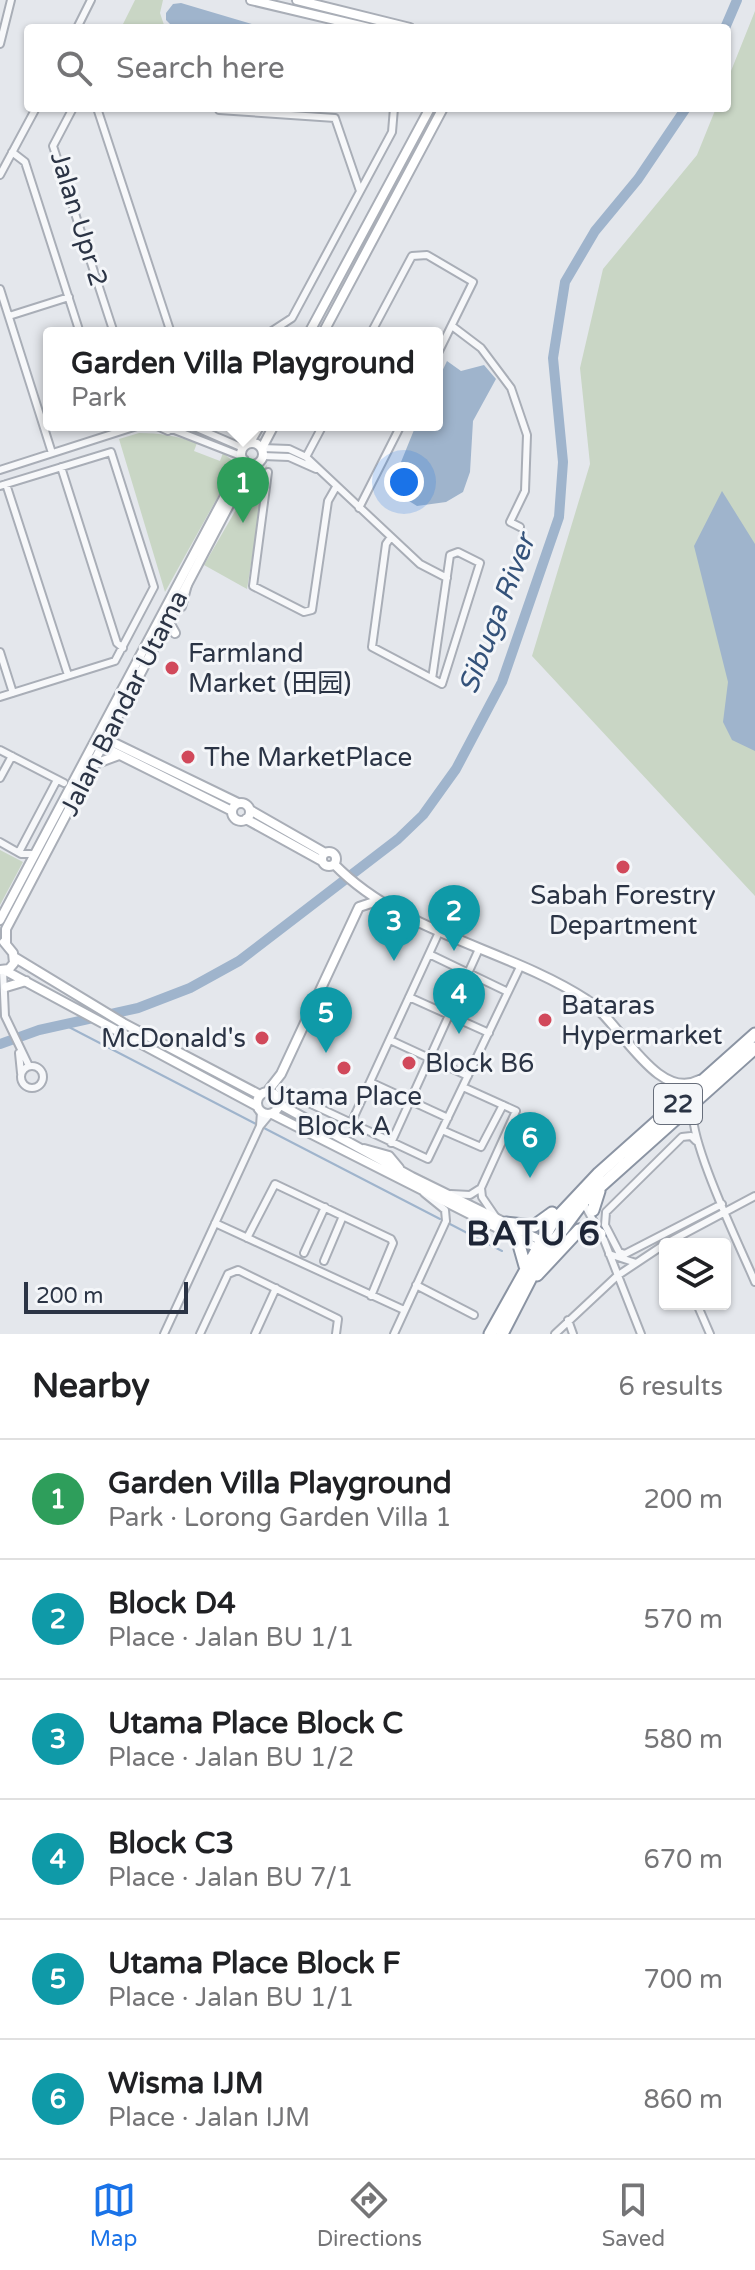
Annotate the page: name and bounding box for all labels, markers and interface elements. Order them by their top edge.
search box [24,24,731,112]
icon: search [52,46,96,90]
text: Search here [116,50,285,87]
street label: Jalan Upr 2 [44,148,114,290]
popup [43,327,443,431]
text: Garden Villa Playground [71,345,415,382]
text: Park [71,382,127,413]
pin: 1 [217,457,269,523]
your location [384,462,424,502]
water label: Sibuga River [451,527,544,698]
street label: Jalan Bandar Utama [54,585,194,821]
place label: Farmland Market (田园) [188,638,351,699]
marker: Farmland Market (田园) [163,659,181,677]
place label: The MarketPlace [204,742,412,773]
marker: The MarketPlace [179,748,197,766]
marker: Sabah Forestry Department [614,858,632,876]
place label: Sabah Forestry Department [530,880,716,941]
pin: 2 [428,885,480,951]
pin: 3 [368,895,420,961]
pin: 4 [433,968,485,1034]
pin: 5 [300,987,352,1053]
place label: Bataras Hypermarket [561,990,723,1051]
marker: Bataras Hypermarket [536,1011,554,1029]
place label: McDonald's [101,1023,246,1054]
marker: McDonald's [253,1029,271,1047]
place label: Block B6 [425,1048,534,1079]
marker: Block B6 [400,1054,418,1072]
marker: Utama Place Block A [335,1059,353,1077]
place label: Utama Place Block A [266,1081,422,1142]
road number: 22 [654,1084,702,1124]
pin: 6 [504,1112,556,1178]
district label: BATU 6 [466,1214,602,1255]
map controls [659,1238,731,1310]
button: layers [659,1238,731,1310]
scale bar [24,1278,188,1314]
text: 200 m [36,1283,103,1309]
text: Nearby [32,1366,150,1407]
text: 6 results [618,1371,723,1402]
text: Garden Villa Playground [108,1465,452,1502]
text: 1 [50,1484,66,1515]
text: 200 m [643,1484,723,1515]
text: Park · Lorong Garden Villa 1 [108,1502,451,1533]
text: Block D4 [108,1585,236,1622]
text: 2 [50,1604,66,1635]
text: 570 m [643,1604,723,1635]
text: Place · Jalan BU 1/1 [108,1622,354,1653]
text: Utama Place Block C [108,1705,403,1742]
text: 3 [50,1724,66,1755]
text: 580 m [643,1724,723,1755]
text: Place · Jalan BU 1/2 [108,1742,354,1773]
text: Block C3 [108,1825,234,1862]
text: 4 [50,1844,66,1875]
text: 670 m [643,1844,723,1875]
text: Place · Jalan BU 7/1 [108,1862,353,1893]
text: Utama Place Block F [108,1945,401,1982]
text: 5 [50,1964,66,1995]
text: 700 m [643,1964,723,1995]
text: Place · Jalan BU 1/1 [108,1982,354,2013]
text: Wisma IJM [108,2065,264,2102]
text: 6 [50,2084,66,2115]
text: 860 m [643,2084,723,2115]
text: Place · Jalan IJM [108,2102,310,2133]
tab: Map [90,2178,137,2252]
tab: Directions [317,2178,422,2252]
tab: Saved [602,2178,665,2252]

